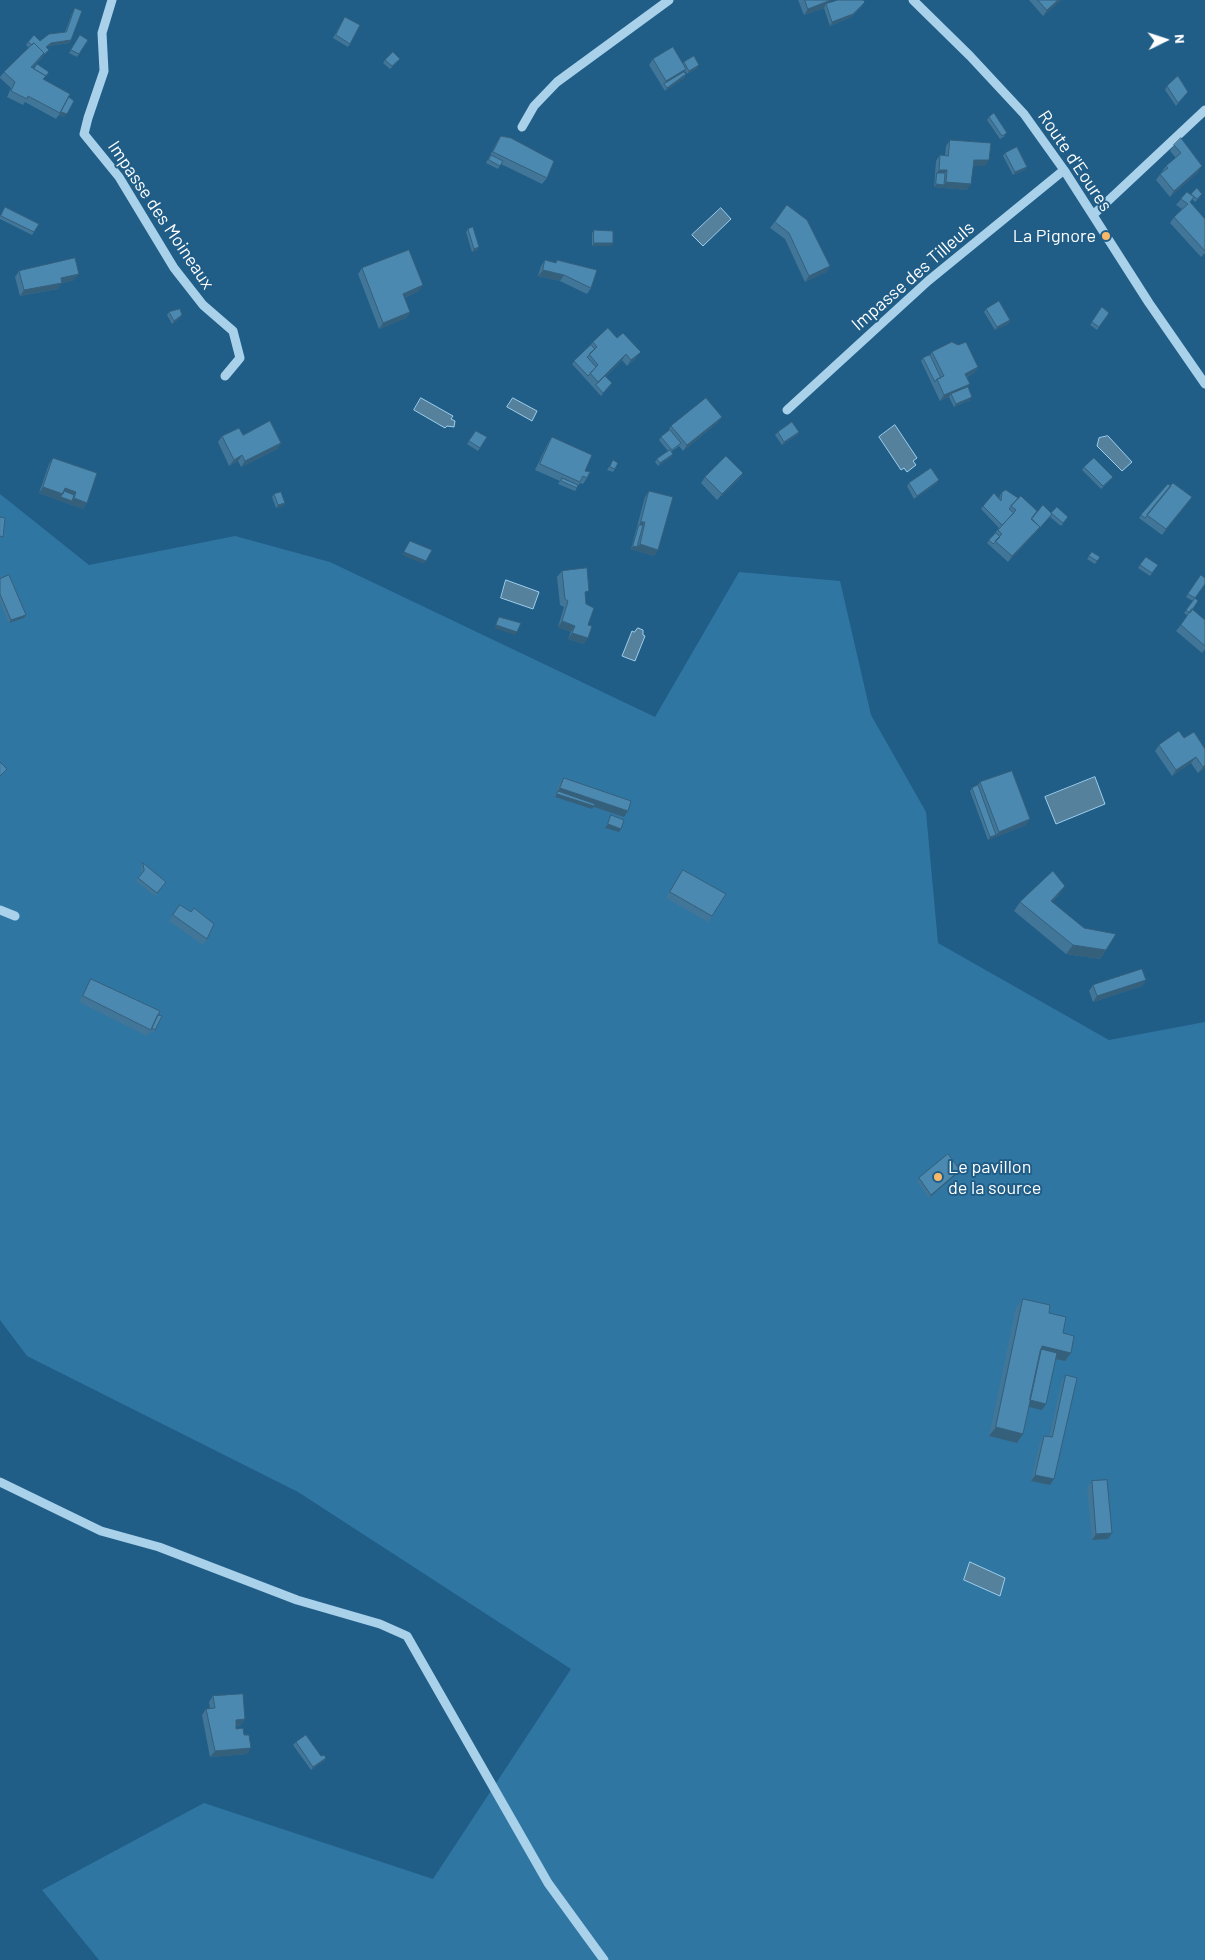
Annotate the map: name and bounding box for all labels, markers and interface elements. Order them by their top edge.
north arrow [1140,15,1190,65]
text: N [1172,34,1189,44]
street label: Route d'Eoures [1033,106,1117,216]
street label: Impasse des Moineaux [103,137,219,293]
street label: Impasse des Tilleuls [847,217,979,335]
place label: La Pignore [1013,225,1096,247]
marker: La Pignore [1100,230,1112,242]
place label: Le pavillon de la source [948,1156,1041,1198]
marker: Le pavillon de la source [932,1171,944,1183]

